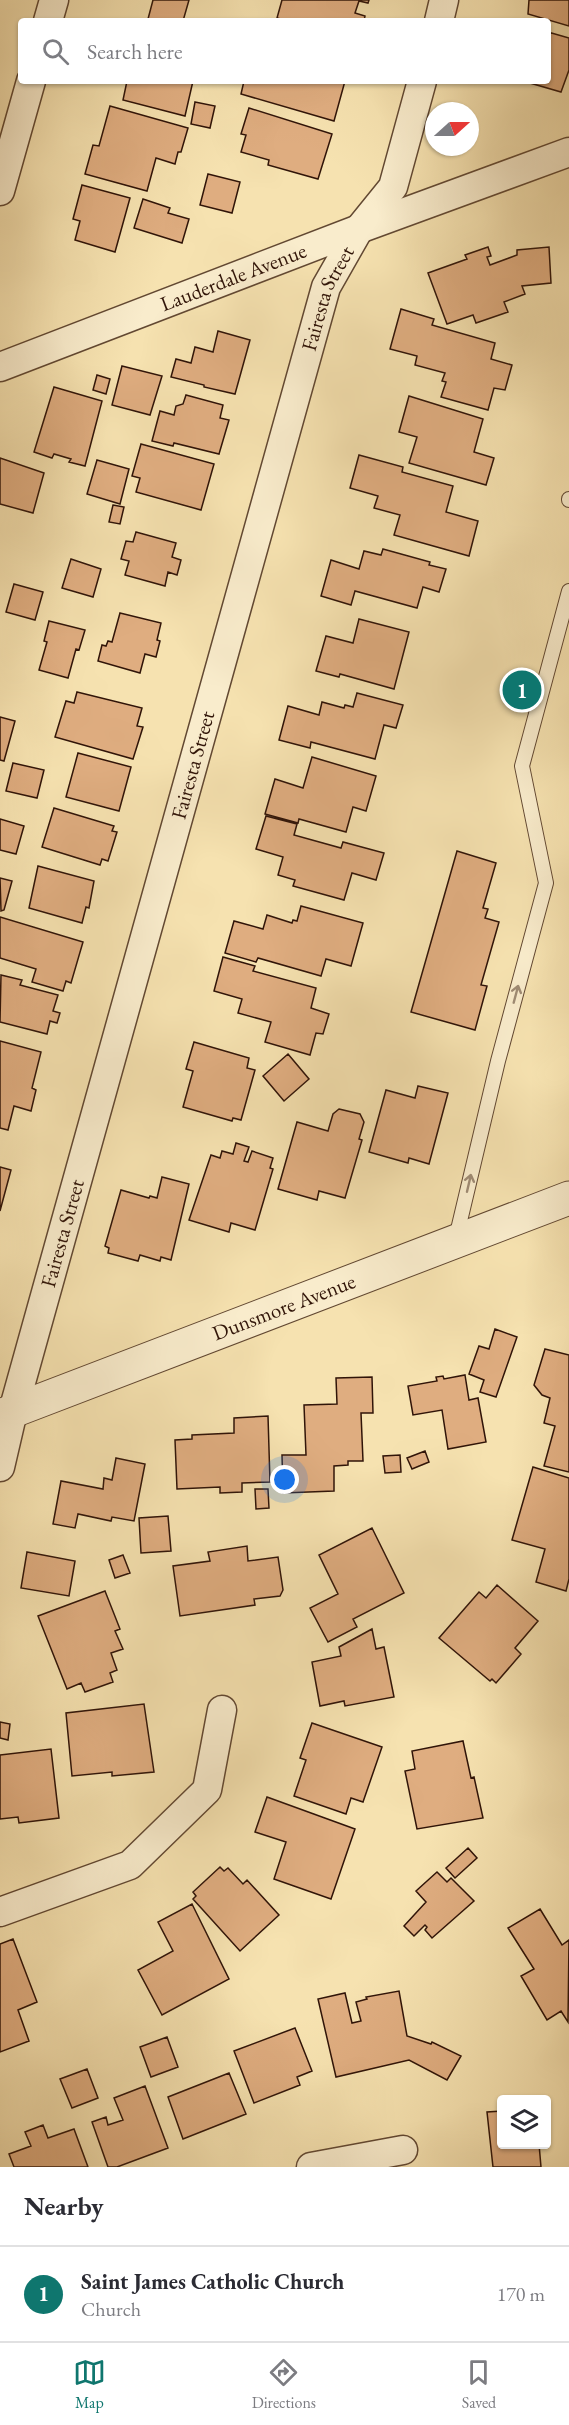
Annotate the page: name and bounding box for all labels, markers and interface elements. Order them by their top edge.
search box [18,18,551,84]
icon: search [39,35,72,68]
text: Search here [87,37,182,66]
north arrow [425,102,479,156]
street label: Lauderdale Avenue [156,237,310,317]
street label: Fairesta Street [295,240,360,354]
pin: 1 [502,668,542,712]
street label: Fairesta Street [164,707,220,822]
one-way arrow [510,985,522,1004]
one-way arrow [464,1174,476,1193]
street label: Fairesta Street [34,1176,90,1290]
street label: Dunsmore Avenue [208,1267,359,1346]
your location [270,1465,299,1494]
map controls [497,2095,551,2149]
button: layers [497,2095,551,2149]
text: Nearby [24,2189,104,2223]
text: Saint James Catholic Church [81,2267,344,2296]
text: 1 [38,2281,49,2307]
text: 170 m [497,2281,545,2307]
text: Church [81,2296,141,2322]
tab: Map [73,2356,106,2413]
tab: Directions [252,2356,316,2413]
tab: Saved [462,2356,496,2413]

